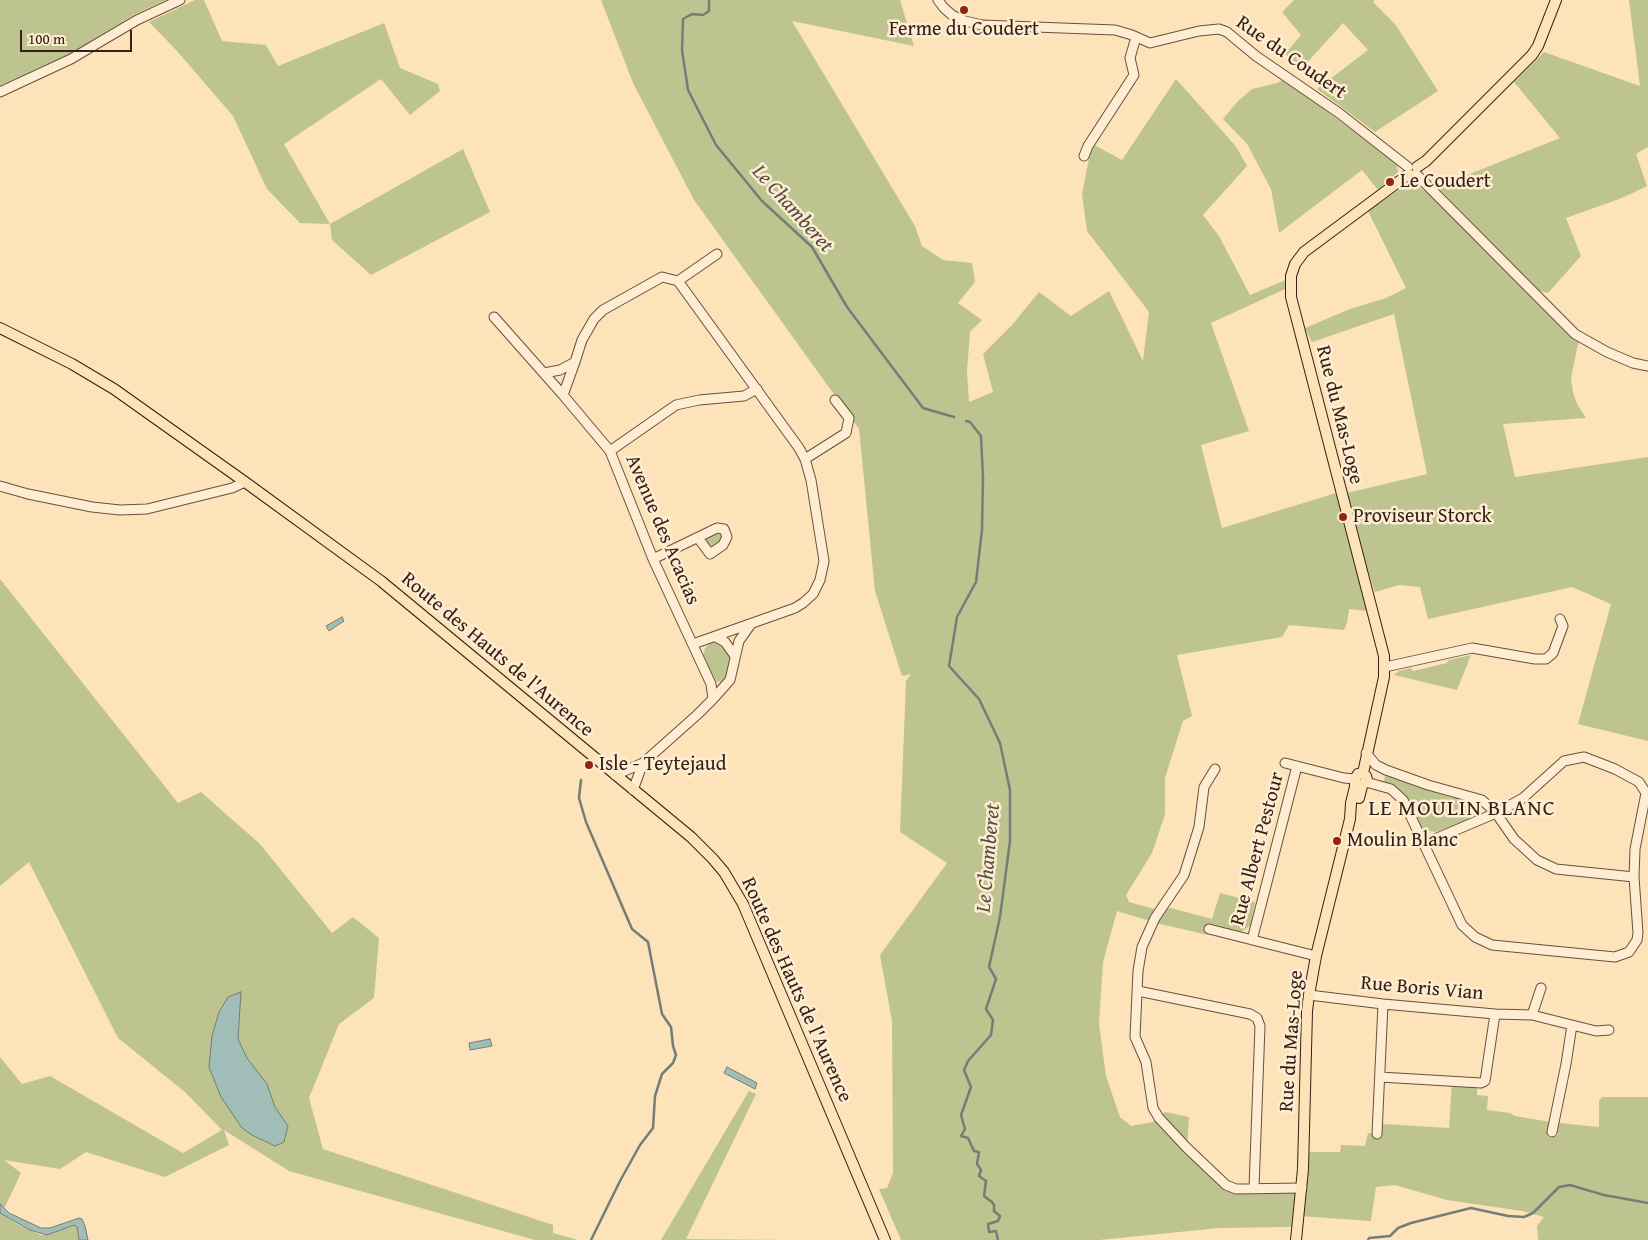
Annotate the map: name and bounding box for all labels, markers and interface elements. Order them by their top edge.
marker: Ferme du Coudert [958,4,970,16]
street label: Rue du Coudert [1231,11,1351,105]
place label: Ferme du Coudert [889,18,1039,42]
scale bar [22,20,135,52]
text: 100 m [28,28,65,49]
water label: Le Chamberet [746,160,838,258]
place label: Le Coudert [1400,170,1491,194]
marker: Le Coudert [1384,176,1396,188]
street label: Rue du Mas-Loge [1310,343,1368,487]
street label: Avenue des Acacias [620,451,704,609]
place label: Proviseur Storck [1353,505,1492,529]
marker: Proviseur Storck [1337,511,1349,523]
street label: Route des Hauts de l'Aurence [396,567,598,743]
place label: Isle - Teytejaud [599,753,726,777]
marker: Isle - Teytejaud [583,759,595,771]
street label: Rue Albert Pestour [1226,770,1290,928]
district label: LE MOULIN BLANC [1367,796,1557,822]
water label: Le Chamberet [972,802,1006,914]
place label: Moulin Blanc [1347,829,1458,853]
marker: Moulin Blanc [1331,835,1343,847]
street label: Route des Hauts de l'Aurence [735,874,857,1106]
street label: Rue du Mas-Loge [1275,969,1309,1113]
street label: Rue Boris Vian [1360,972,1484,1006]

